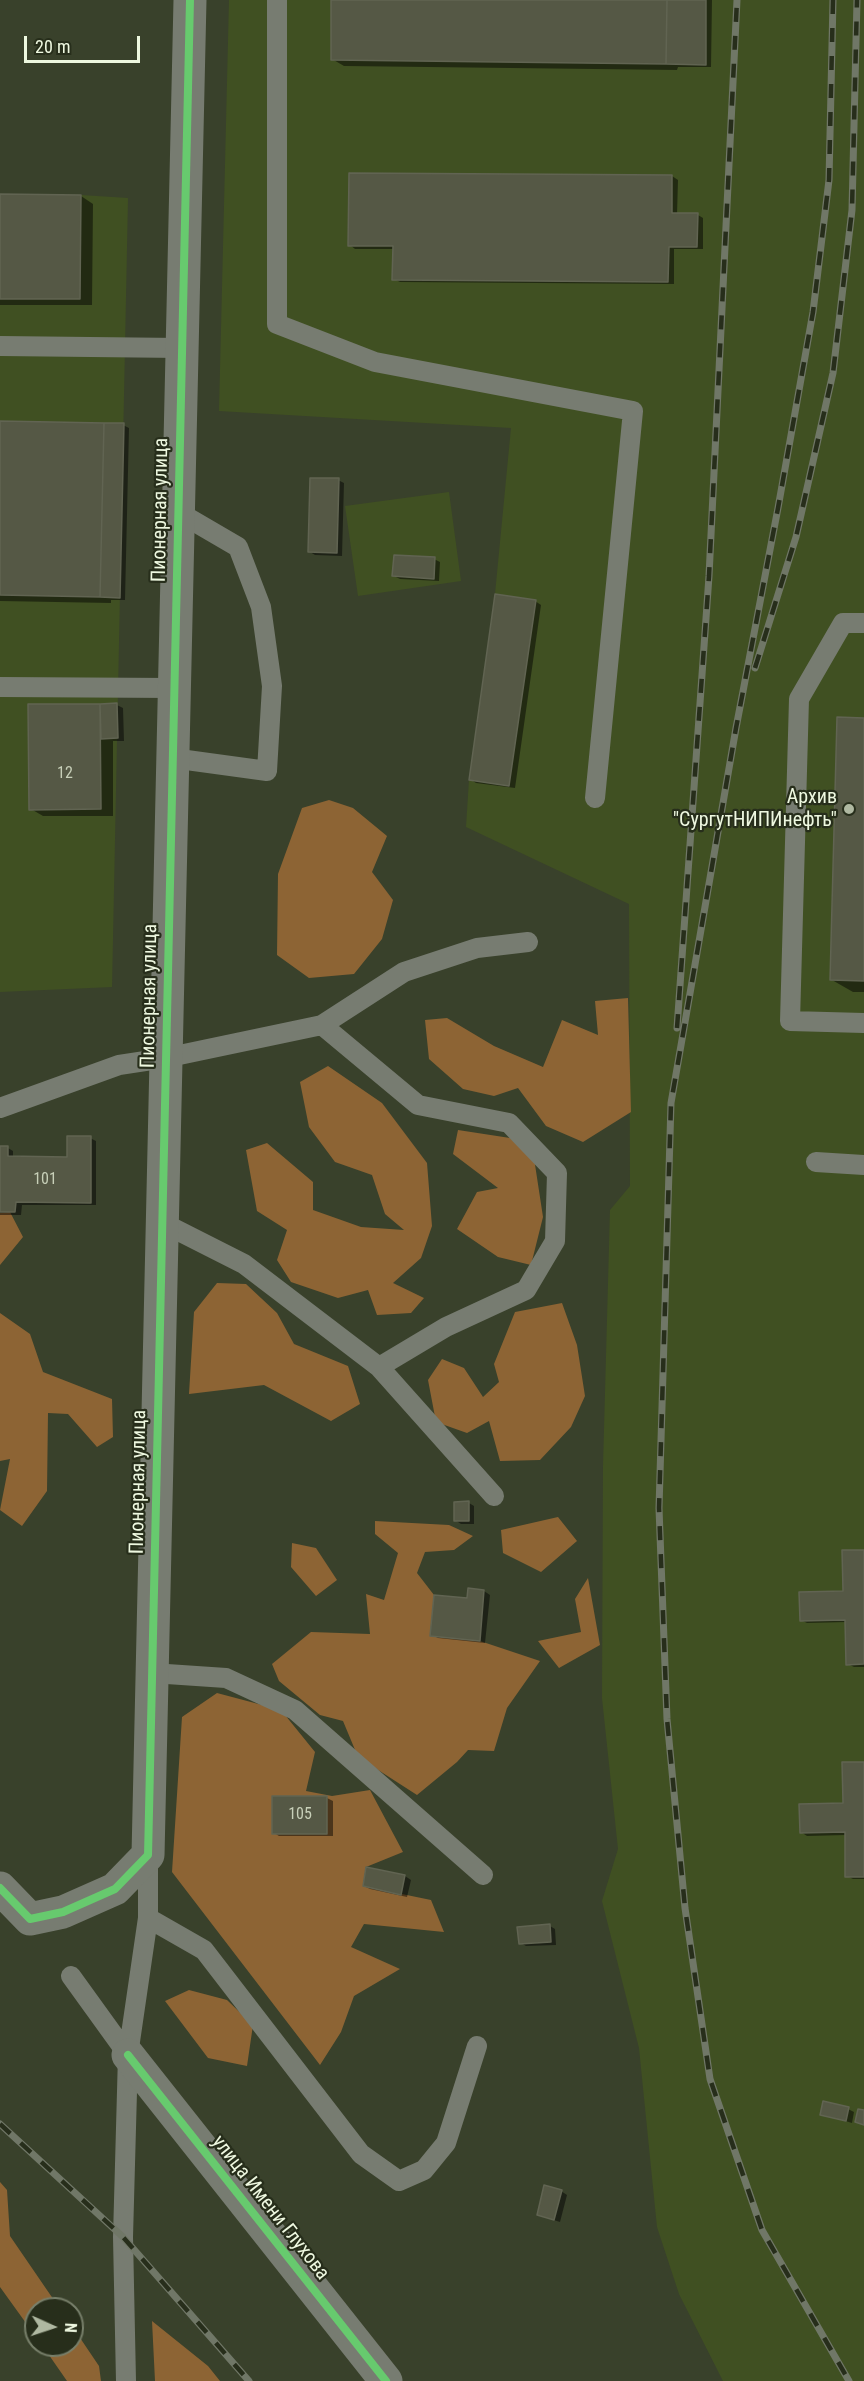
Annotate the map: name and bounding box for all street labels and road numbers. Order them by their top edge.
street label: Пионерная улица [148,438,174,582]
street label: Пионерная улица [137,924,163,1068]
street label: Пионерная улица [126,1410,152,1554]
street label: улица Имени Глухова [206,2131,334,2285]

